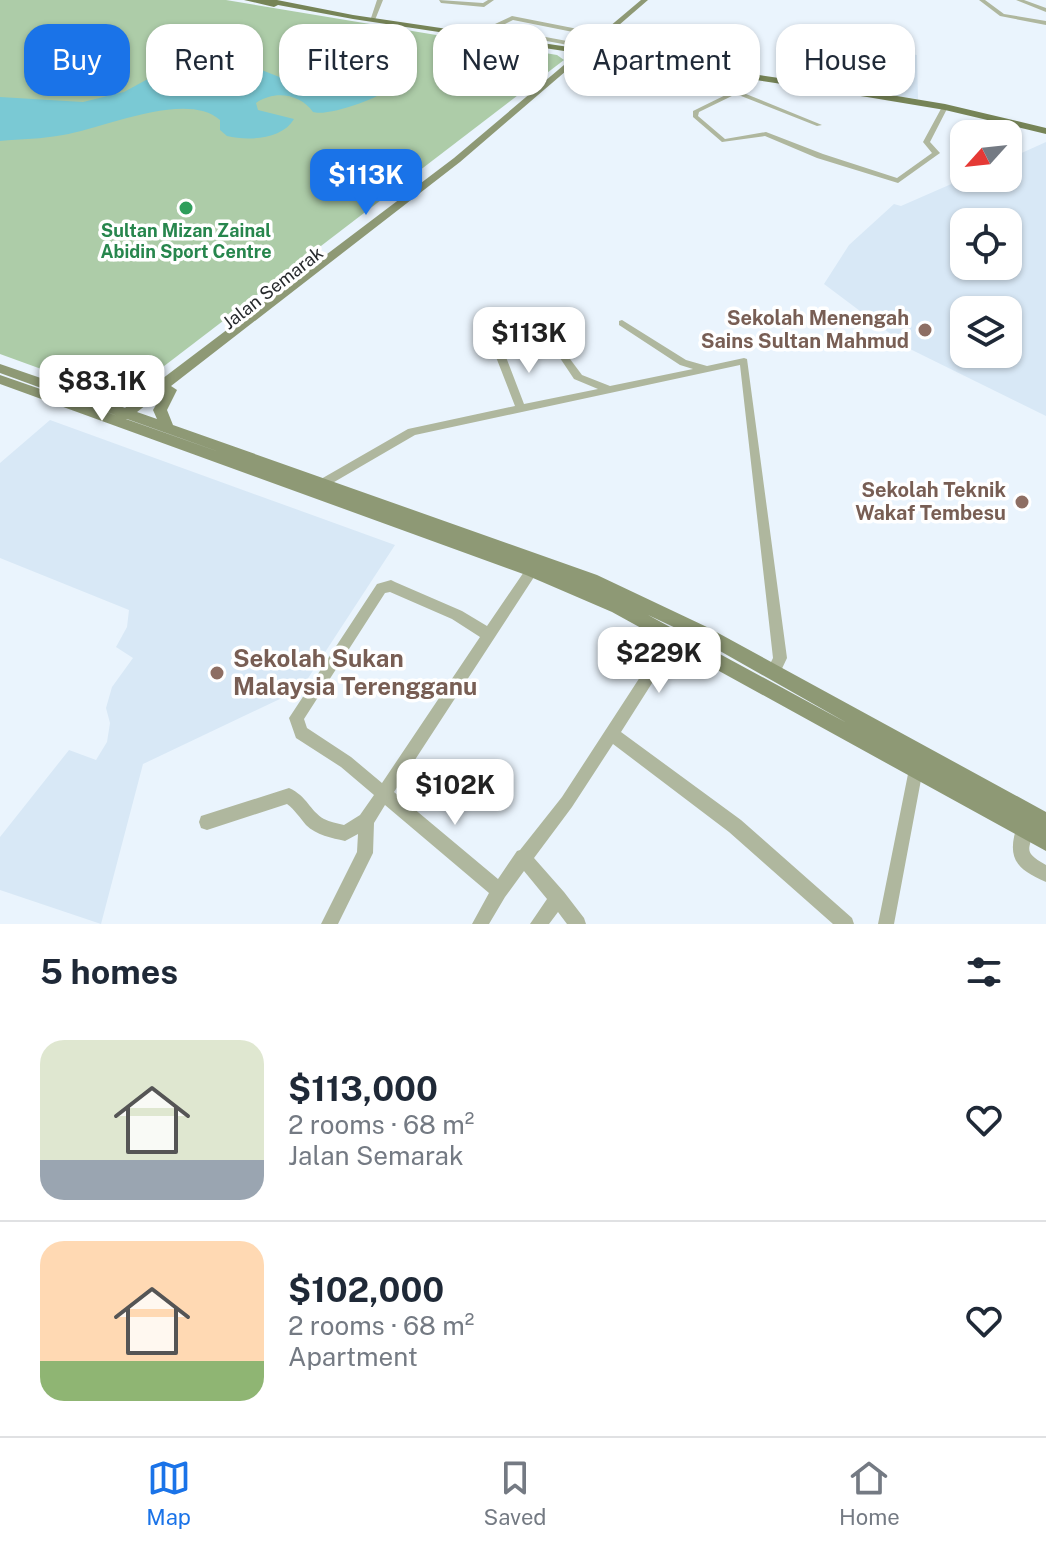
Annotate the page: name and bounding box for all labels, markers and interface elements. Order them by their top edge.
chip: Buy [24,24,130,96]
chip: Rent [146,24,263,96]
chip: Filters [279,24,417,96]
chip: New [433,24,548,96]
chip: Apartment [564,24,760,96]
chip: House [776,24,915,96]
north arrow [950,120,1022,192]
map controls [950,120,1022,368]
pin: $113K [310,149,422,217]
text: $113K [328,159,404,190]
marker: Sultan Mizan Zainal Abidin Sport Centre [177,199,195,217]
button: locate [950,208,1022,280]
place label: Sultan Mizan Zainal Abidin Sport Centre [100,220,272,262]
street label: Jalan Semarak [218,242,327,333]
button: layers [950,296,1022,368]
place label: Sekolah Menengah Sains Sultan Mahmud [701,306,909,353]
pin: $113K [473,307,585,375]
text: $113K [491,317,567,348]
marker: Sekolah Menengah Sains Sultan Mahmud [916,321,934,339]
pin: $83.1K [37,355,167,423]
text: $83.1K [57,365,147,396]
place label: Sekolah Teknik Wakaf Tembesu [855,478,1006,525]
marker: Sekolah Teknik Wakaf Tembesu [1013,493,1031,511]
pin: $229K [603,627,715,695]
text: $229K [616,637,702,668]
place label: Sekolah Sukan Malaysia Terengganu [233,644,477,700]
marker: Sekolah Sukan Malaysia Terengganu [208,664,226,682]
pin: $102K [399,759,511,827]
text: $102K [415,769,495,800]
icon: filters [962,950,1006,994]
text: 5 homes [40,952,178,992]
text: $113,000 [288,1069,438,1109]
icon: home [104,1072,200,1168]
icon: heart [962,1098,1006,1142]
text: 2 rooms · 68 m² [288,1109,474,1140]
text: Jalan Semarak [288,1140,464,1171]
text: $102,000 [288,1270,444,1310]
icon: home [104,1273,200,1369]
icon: heart [962,1299,1006,1343]
text: 2 rooms · 68 m² [288,1310,474,1341]
text: Apartment [288,1341,418,1372]
tab: Map [146,1456,191,1530]
tab: Saved [484,1456,546,1530]
tab: Home [839,1456,900,1530]

